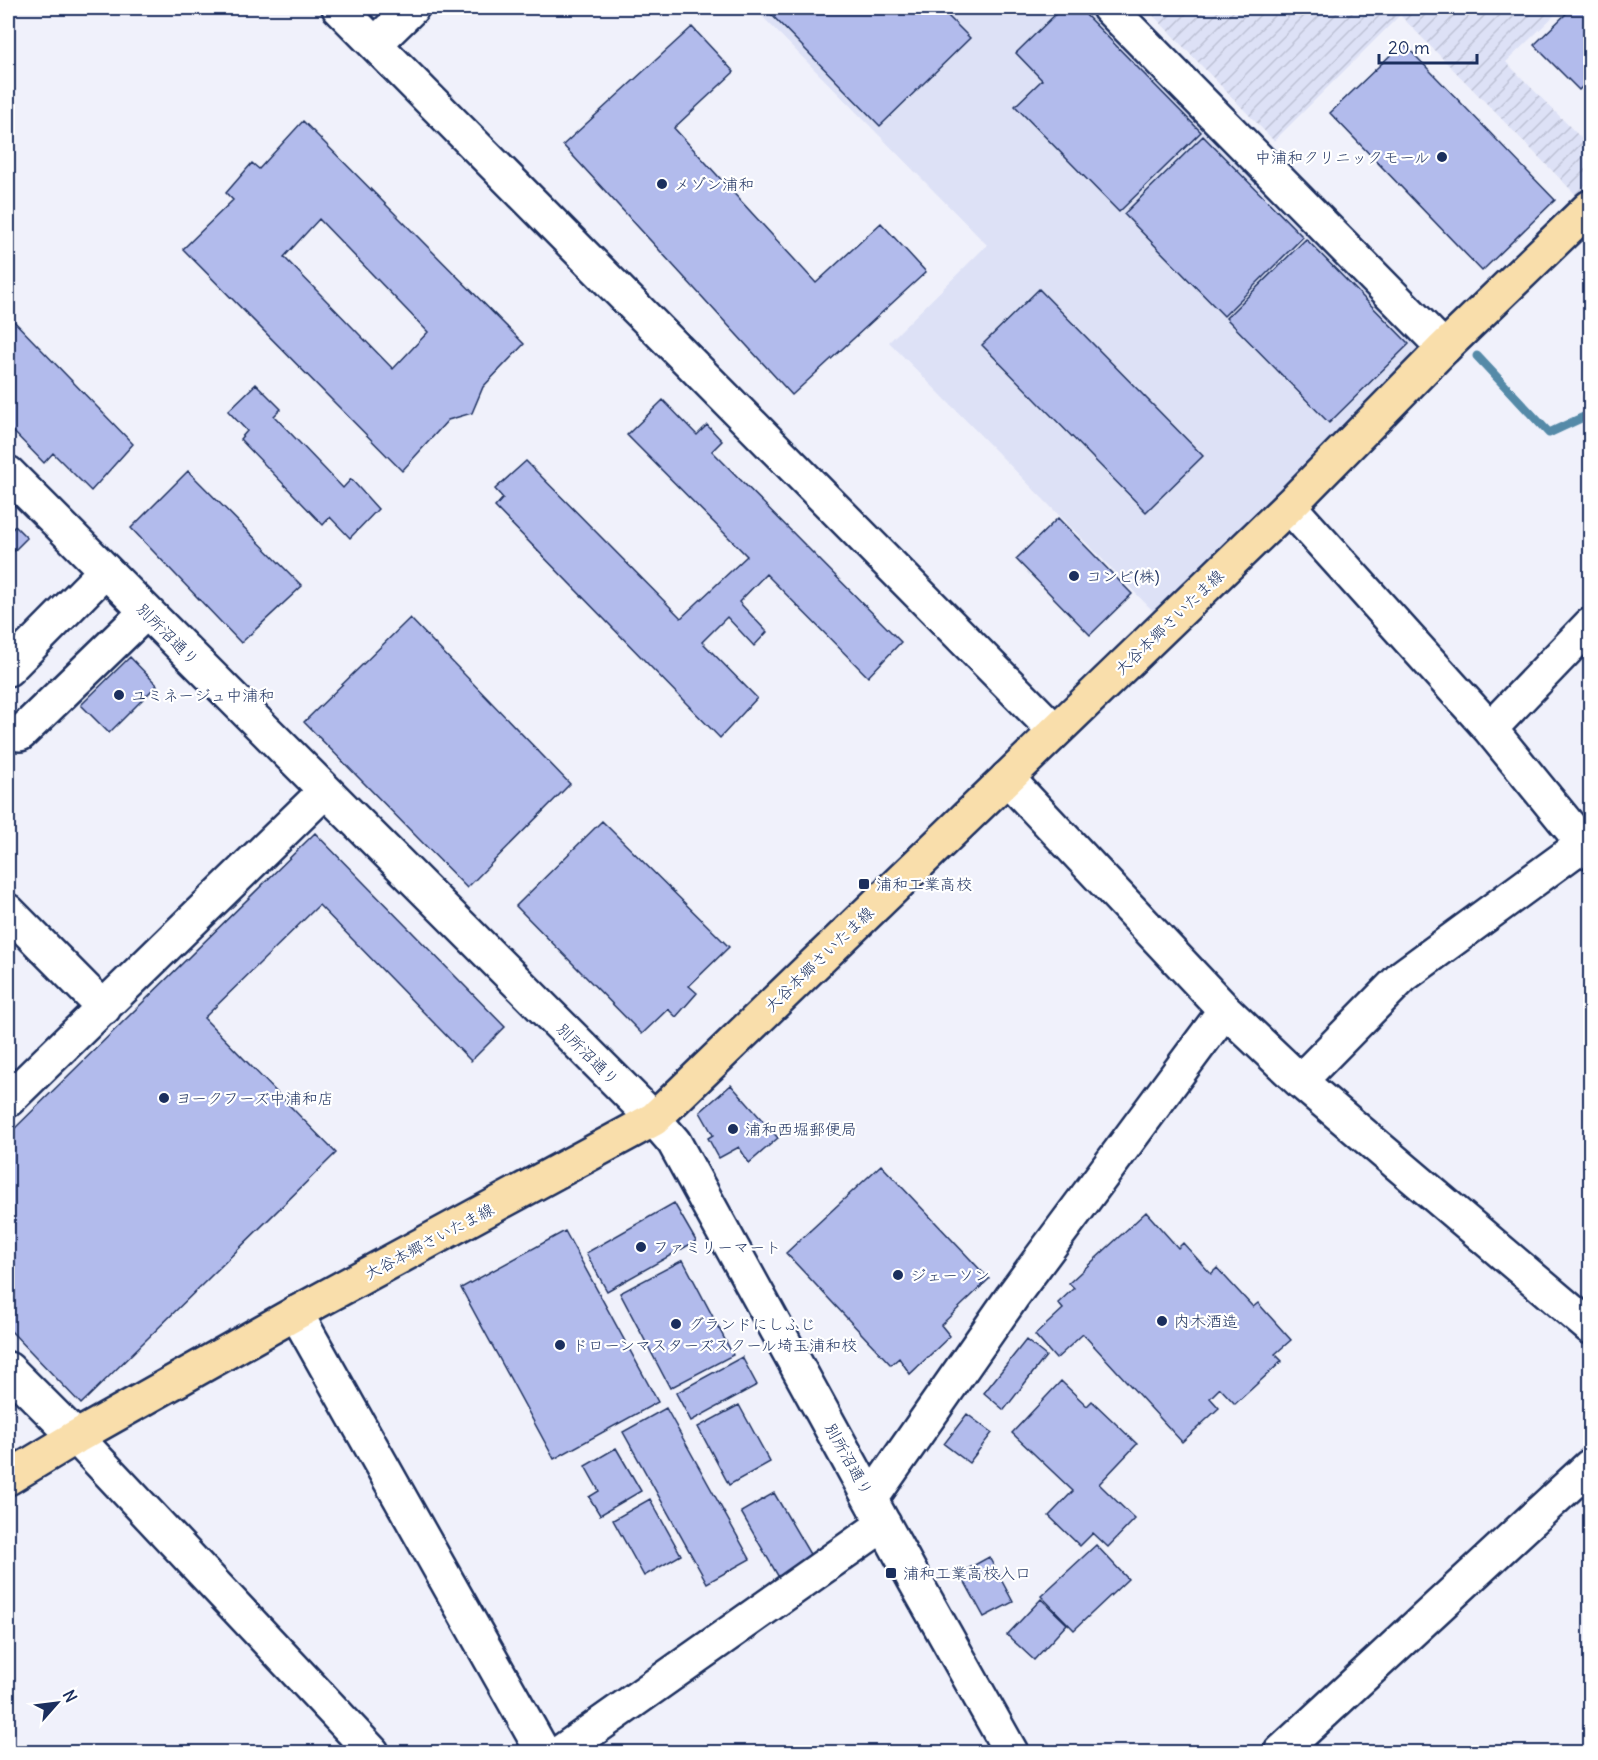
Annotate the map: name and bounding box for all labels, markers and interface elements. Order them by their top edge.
scale bar [1379,27,1476,65]
text: 20 m [1388,36,1430,59]
place label: 中浦和クリニックモール [1255,147,1430,167]
marker: 中浦和クリニックモール [1435,150,1449,164]
place label: メゾン浦和 [674,174,754,194]
marker: メゾン浦和 [655,177,669,191]
street label: 大谷本郷さいたま線 [1110,565,1228,679]
place label: コンビ(株) [1086,566,1160,586]
marker: コンビ(株) [1067,569,1081,583]
street label: 別所沼通り [133,599,203,669]
place label: ユミネージュ中浦和 [131,685,274,705]
marker: ユミネージュ中浦和 [112,688,126,702]
place label: 浦和工業高校 [876,874,972,894]
marker: 浦和工業高校 [857,877,871,891]
street label: 大谷本郷さいたま線 [760,902,878,1016]
street label: 別所沼通り [553,1019,623,1089]
place label: ヨークフーズ中浦和店 [176,1088,333,1108]
marker: ヨークフーズ中浦和店 [157,1091,171,1105]
place label: 浦和西堀郵便局 [745,1119,857,1139]
marker: 浦和西堀郵便局 [726,1122,740,1136]
street label: 大谷本郷さいたま線 [361,1199,497,1283]
place label: ファミリーマート [653,1237,781,1257]
marker: ファミリーマート [634,1240,648,1254]
place label: ジェーソン [910,1265,990,1285]
marker: ジェーソン [891,1268,905,1282]
place label: 内木酒造 [1174,1311,1238,1331]
place label: グランドにしふじ [688,1314,816,1334]
marker: 内木酒造 [1155,1314,1169,1328]
marker: グランドにしふじ [669,1317,683,1331]
place label: ドローンマスターズスクール埼玉浦和校 [572,1335,857,1355]
marker: ドローンマスターズスクール埼玉浦和校 [553,1338,567,1352]
street label: 別所沼通り [821,1419,877,1499]
place label: 浦和工業高校入口 [903,1563,1031,1583]
marker: 浦和工業高校入口 [884,1566,898,1580]
north arrow [27,1673,87,1733]
text: N [59,1686,82,1706]

